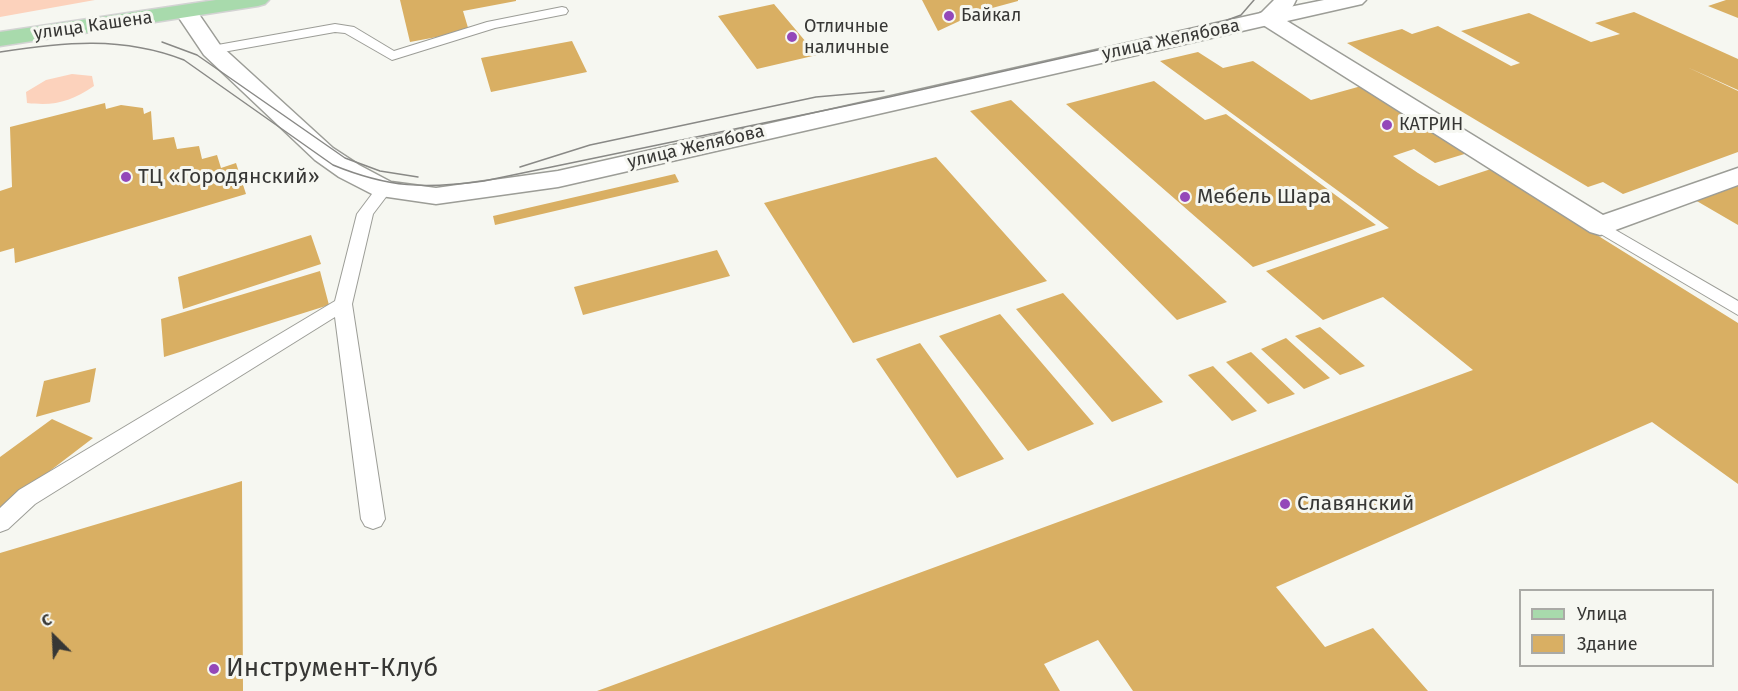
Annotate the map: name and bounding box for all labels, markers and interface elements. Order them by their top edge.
place label: Байкал [961,5,1021,27]
street label: улица Кашена [32,7,154,45]
marker: Байкал [942,9,956,23]
street label: улица Желябова [1100,15,1242,65]
place label: Отличные наличные [804,16,889,58]
marker: Отличные наличные [785,30,799,44]
place label: КАТРИН [1399,114,1463,136]
marker: КАТРИН [1380,118,1394,132]
street label: улица Желябова [625,121,767,173]
place label: ТЦ «Городянский» [138,164,320,190]
marker: ТЦ «Городянский» [119,170,133,184]
place label: Мебель Шара [1197,184,1331,210]
marker: Мебель Шара [1178,190,1192,204]
place label: Славянский [1297,491,1414,517]
marker: Славянский [1278,497,1292,511]
legend [1519,589,1714,667]
text: Улица [1577,603,1627,625]
north arrow [24,607,84,667]
text: С [38,610,55,631]
text: Здание [1577,633,1638,655]
place label: Инструмент-Клуб [226,653,438,685]
marker: Инструмент-Клуб [207,662,221,676]

